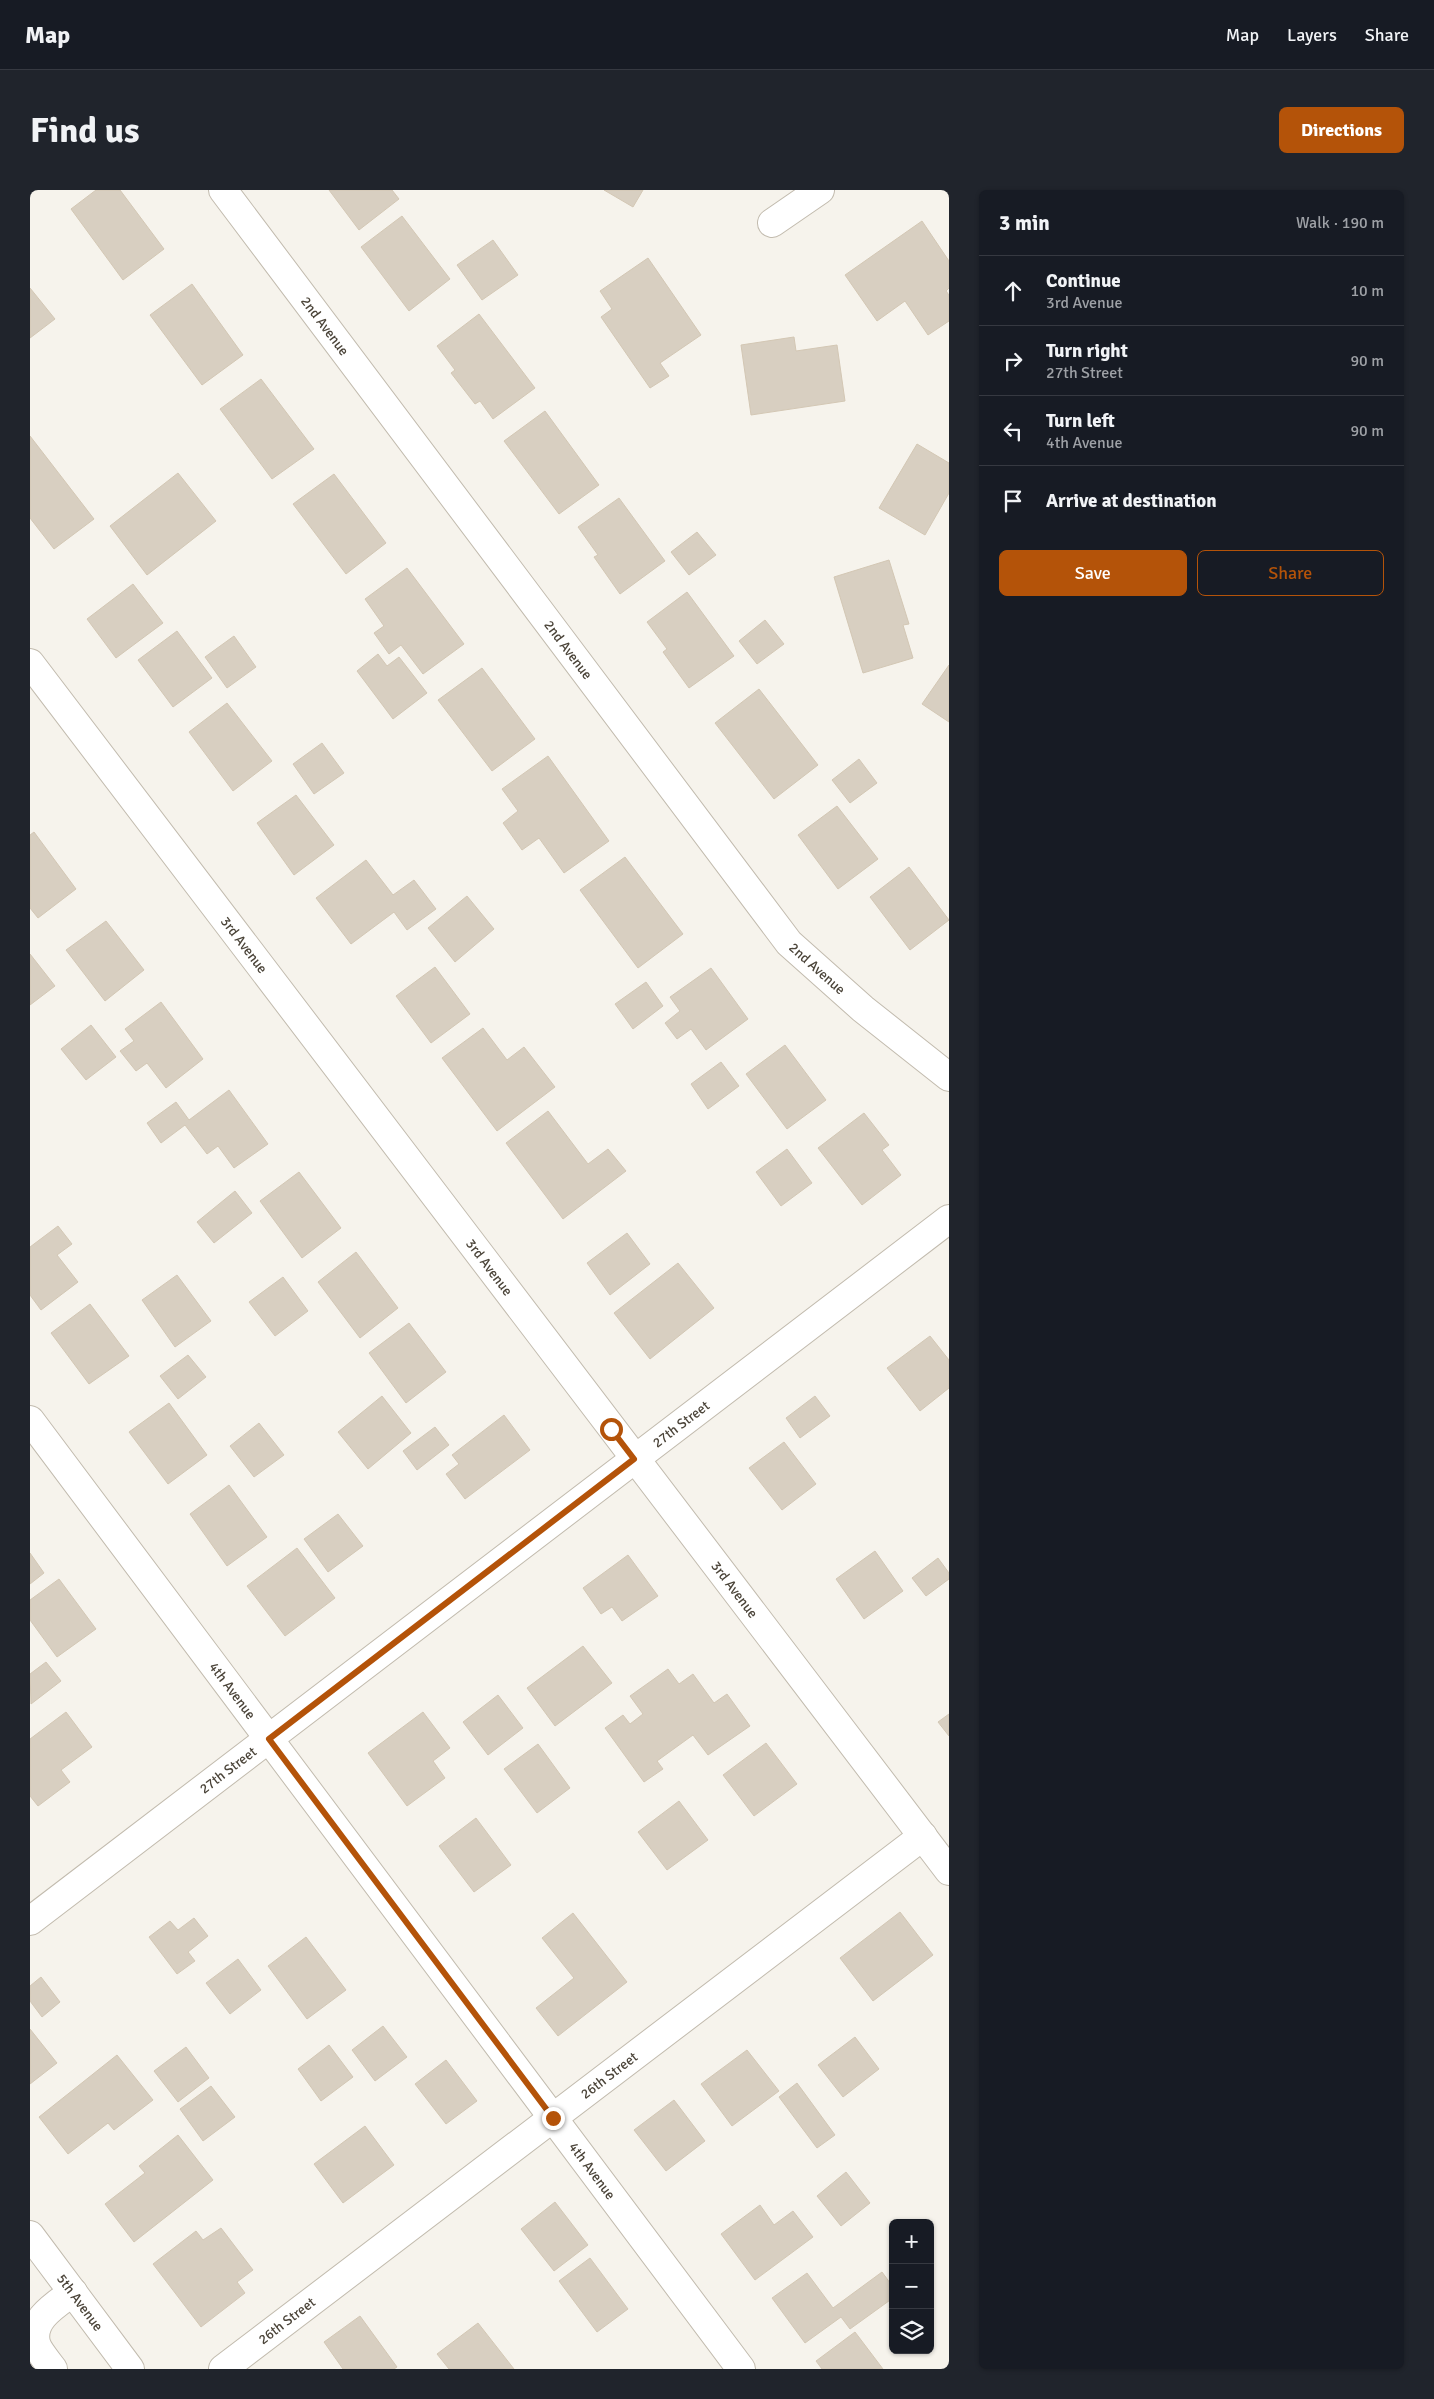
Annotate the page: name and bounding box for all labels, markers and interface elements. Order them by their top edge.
text: Map [25,20,70,50]
text: Map [1226,24,1259,46]
text: Layers [1287,24,1337,46]
text: Share [1365,24,1409,46]
button: Directions [1279,107,1404,153]
text: Find us [30,109,140,152]
text: 3 min [999,210,1050,236]
text: Walk · 190 m [1296,213,1384,233]
text: Continue [1046,269,1121,293]
icon: ahead [999,277,1027,305]
text: 10 m [1350,281,1384,301]
street label: 2nd Avenue [297,293,352,359]
text: 3rd Avenue [1046,293,1122,313]
text: Turn right [1046,339,1128,363]
icon: right [999,347,1027,375]
text: 90 m [1350,351,1384,371]
text: 27th Street [1046,363,1123,383]
text: Turn left [1046,409,1115,433]
icon: left [999,417,1027,445]
text: 90 m [1350,421,1384,441]
text: 4th Avenue [1046,433,1123,453]
icon: arrive [999,487,1027,515]
text: Arrive at destination [1046,489,1217,513]
button: Save [999,550,1187,596]
button: Share [1197,550,1384,596]
street label: 2nd Avenue [540,617,596,683]
street label: 3rd Avenue [217,913,271,977]
street label: 2nd Avenue [785,939,849,998]
street label: 3rd Avenue [462,1236,516,1299]
street label: 27th Street [649,1397,713,1451]
route start [600,1418,623,1441]
street label: 3rd Avenue [707,1558,761,1621]
street label: 4th Avenue [205,1659,259,1723]
street label: 27th Street [196,1743,260,1797]
street label: 26th Street [577,2048,641,2103]
route end [542,2107,565,2130]
street label: 4th Avenue [565,2139,619,2203]
map controls [889,2219,934,2354]
button: + [889,2219,934,2264]
button: − [889,2264,934,2309]
street label: 5th Avenue [53,2271,107,2335]
street label: 26th Street [255,2294,319,2348]
button: layers [889,2309,934,2354]

